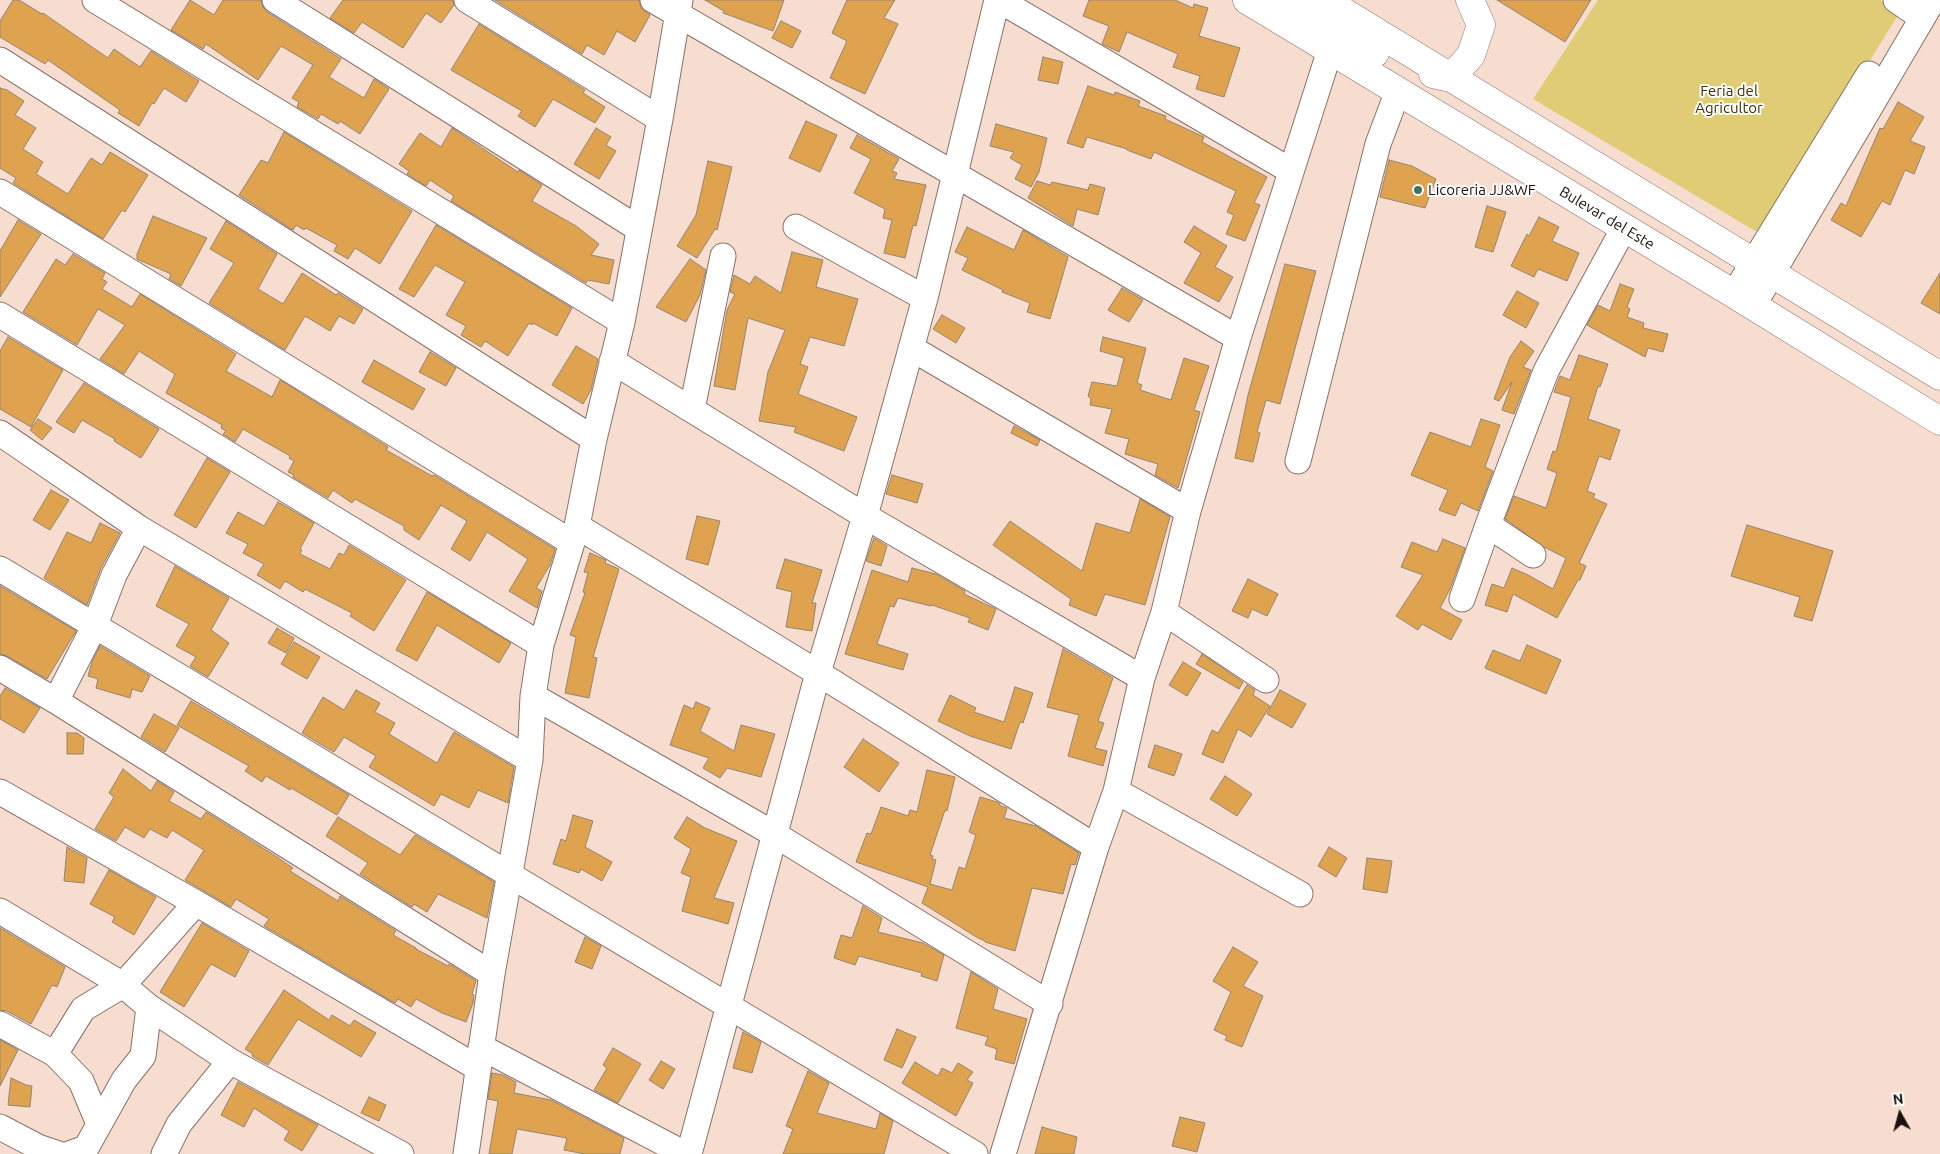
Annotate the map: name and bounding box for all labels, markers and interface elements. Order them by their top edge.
park label: Feria del Agricultor [1695,82,1763,117]
place label: Licoreria JJ&WF [1428,181,1536,199]
street label: Bulevar del Este [1556,182,1658,254]
marker: Licoreria JJ&WF [1412,184,1424,196]
north arrow [1875,1089,1925,1139]
text: N [1892,1091,1904,1108]

